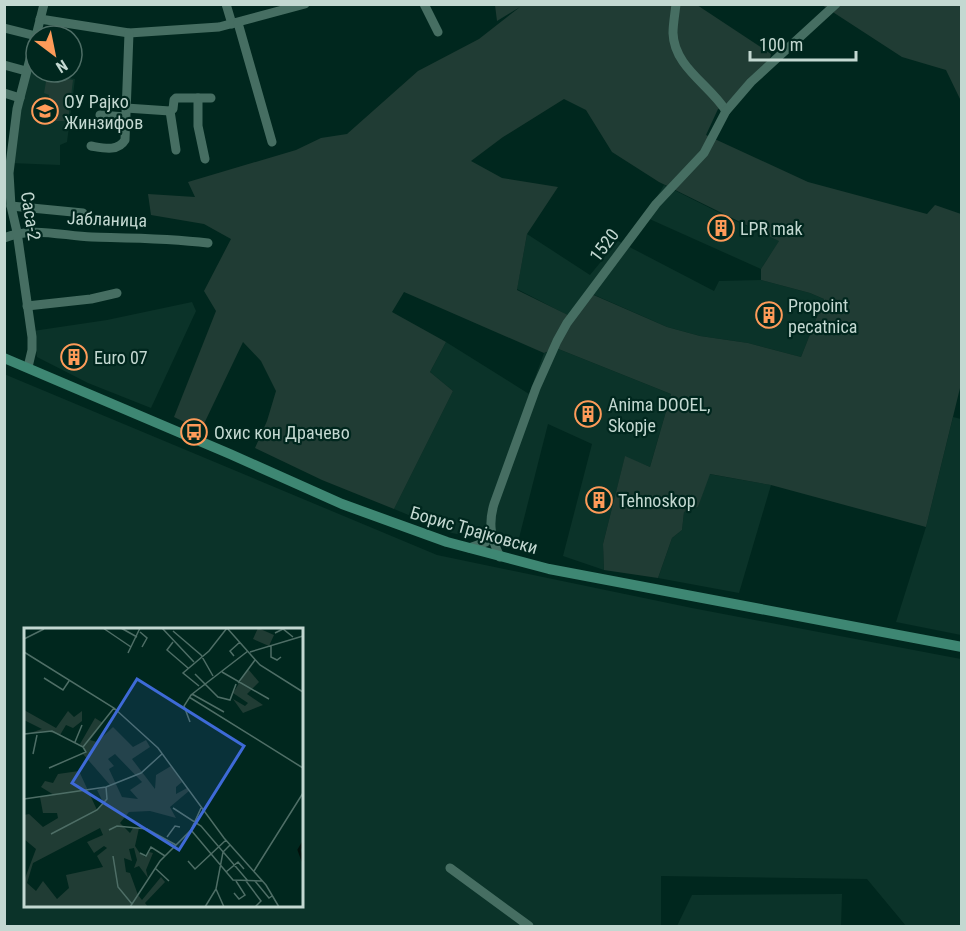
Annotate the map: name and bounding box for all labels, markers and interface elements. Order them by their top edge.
north arrow [24,24,84,84]
scale bar [750,24,856,62]
text: 100 m [759,34,803,55]
text: N [52,56,71,77]
place label: ОУ Рајко Жинзифов [64,91,143,133]
school or university icon: ОУ Рајко Жинзифов [30,96,60,126]
street label: Саса-2 [17,190,45,242]
street label: Јабланица [67,207,147,231]
building icon: LPR mak [706,213,736,243]
place label: LPR mak [740,218,803,239]
street label: 1520 [585,224,623,266]
place label: Propoint pecatnica [788,295,857,337]
building icon: Propoint pecatnica [754,300,784,330]
building icon: Euro 07 [59,342,89,372]
place label: Euro 07 [94,347,148,368]
place label: Anima DOOEL, Skopje [608,394,711,436]
building icon: Anima DOOEL, Skopje [573,399,603,429]
bus stop icon: Охис кон Драчево [179,417,209,447]
place label: Охис кон Драчево [214,422,350,443]
building icon: Tehnoskop [584,485,614,515]
place label: Tehnoskop [618,490,696,511]
street label: Борис Трајковски [408,502,540,558]
inset map [24,628,303,907]

